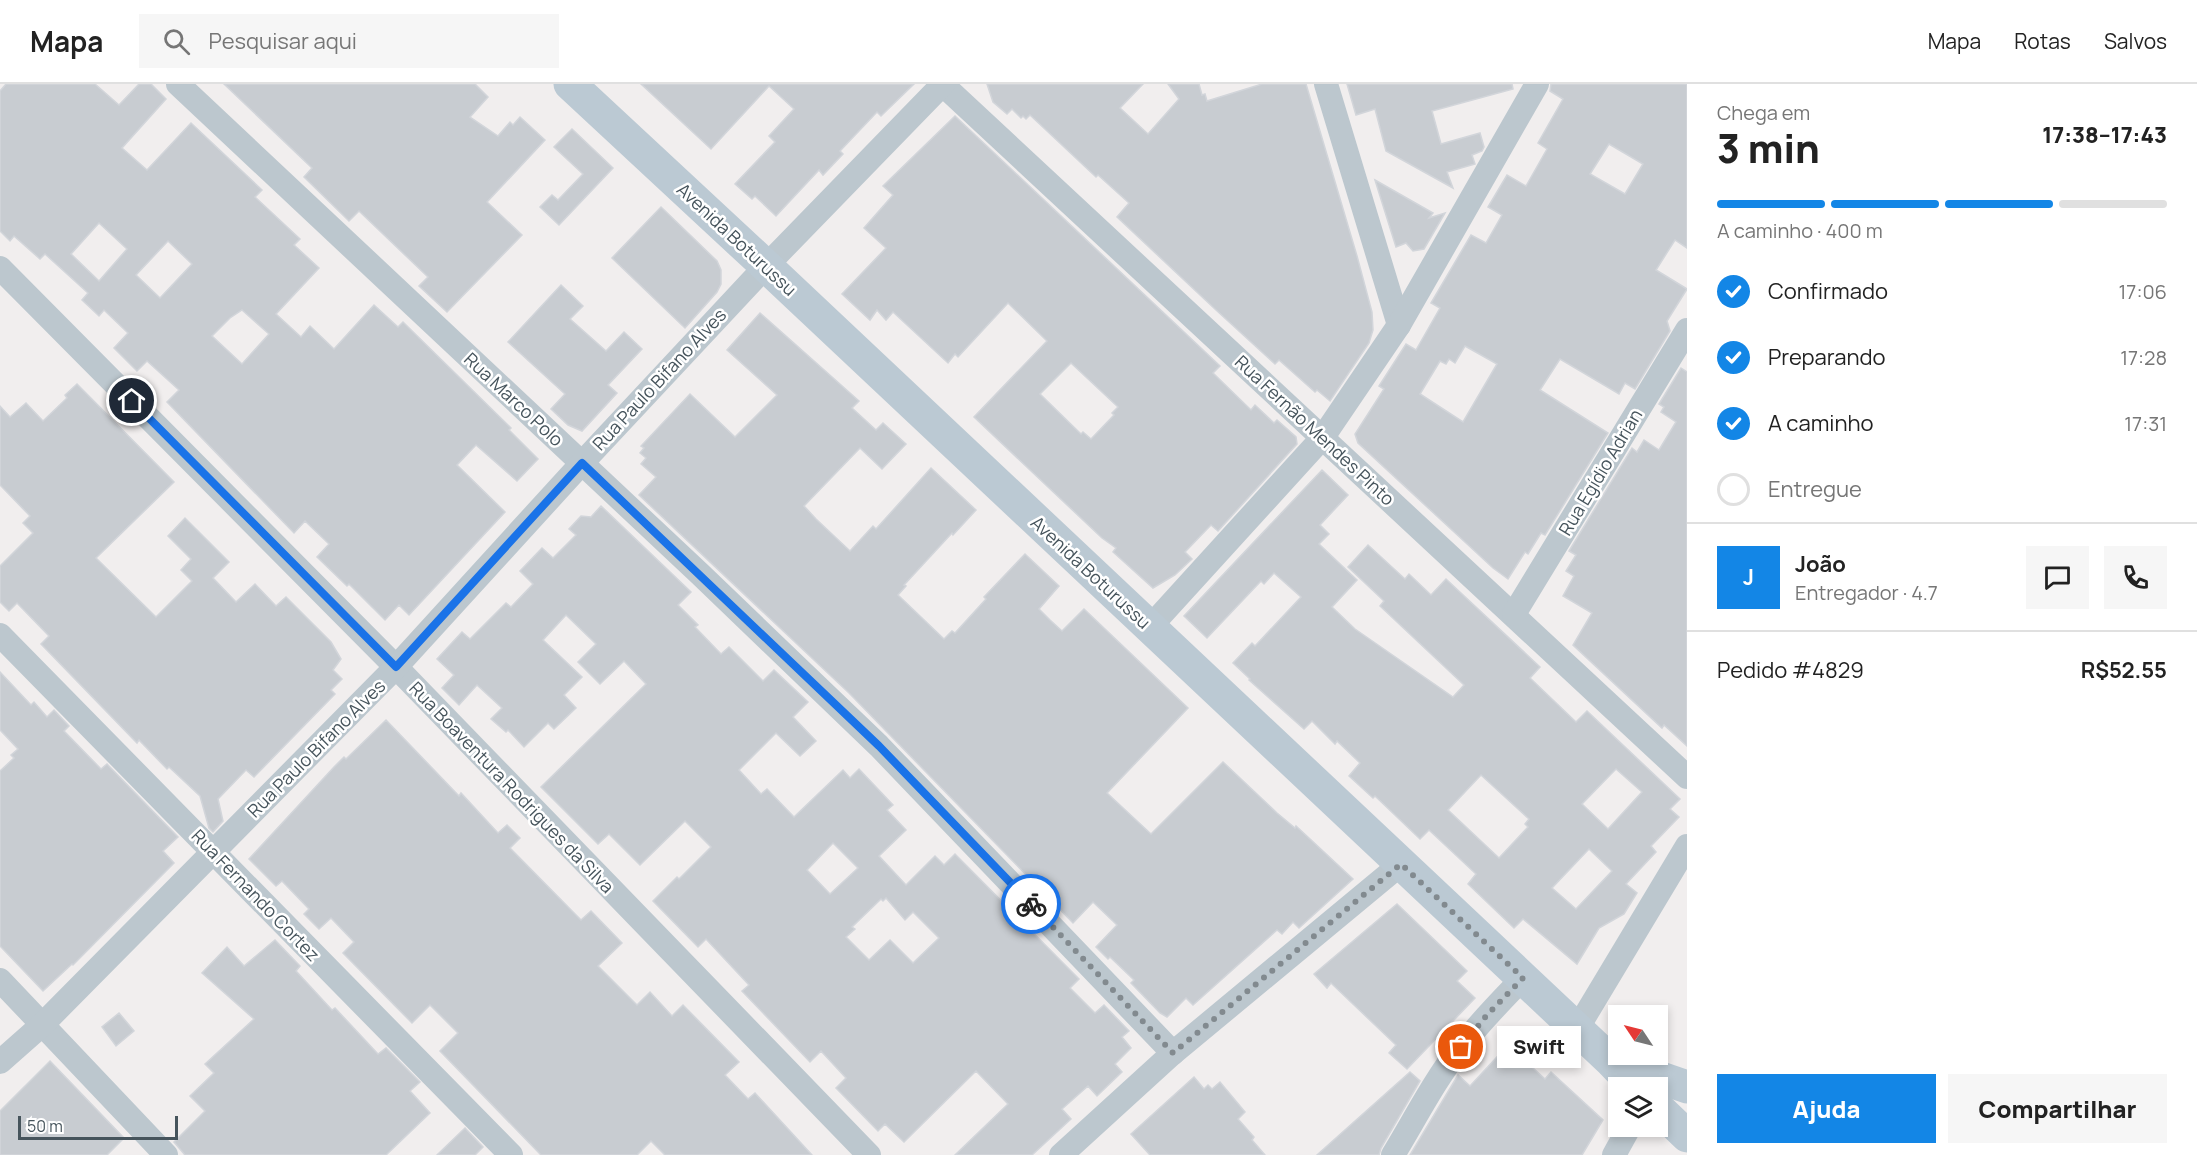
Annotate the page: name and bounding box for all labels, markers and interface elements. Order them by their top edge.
search box [139,14,559,68]
text: Mapa [30,22,103,60]
icon: search [160,25,193,58]
text: Pesquisar aqui [208,26,357,56]
text: Mapa [1928,27,1981,55]
text: Rotas [2014,27,2071,55]
text: Salvos [2104,27,2167,55]
text: Chega em [1717,99,1810,126]
text: 17:38–17:43 [2042,120,2167,150]
text: 3 min [1717,121,1820,175]
street label: Avenida Boturussu [672,177,802,301]
text: A caminho · 400 m [1717,217,1883,244]
icon: check [1717,275,1750,308]
text: Confirmado [1768,276,1888,306]
text: 17:06 [2119,278,2167,305]
street label: Rua Paulo Bifano Alves [587,303,731,455]
icon: check [1717,341,1750,374]
text: Preparando [1768,342,1886,372]
text: 17:28 [2120,344,2167,371]
street label: Rua Marco Polo [459,347,569,451]
street label: Rua Fernão Mendes Pinto [1230,350,1400,510]
pin [106,375,157,426]
icon: home [115,384,148,417]
street label: Rua Egídio Adrian [1553,404,1647,540]
icon: check [1717,407,1750,440]
text: A caminho [1768,408,1874,438]
text: 17:31 [2124,410,2167,437]
text: Entregue [1768,474,1862,504]
street label: Avenida Boturussu [1026,510,1156,634]
button: chat [2026,546,2089,609]
button: phone [2104,546,2167,609]
text: João [1795,549,1846,579]
text: J [1743,562,1754,592]
text: Entregador · 4.7 [1795,579,1938,606]
text: Pedido #4829 [1717,655,1864,685]
text: R$52.55 [2081,655,2167,685]
street label: Rua Paulo Bifano Alves [242,674,390,822]
street label: Rua Boaventura Rodrigues da Silva [404,676,620,898]
street label: Rua Fernando Cortez [187,824,325,966]
courier [1001,874,1061,934]
icon: bike [1015,888,1048,921]
north arrow [1608,1005,1668,1065]
map controls [1608,1005,1668,1137]
pin [1435,1021,1486,1072]
callout: Swift [1497,1026,1581,1068]
icon: bag [1444,1030,1477,1063]
text: Swift [1513,1033,1565,1060]
button: Ajuda [1717,1074,1936,1143]
button: Compartilhar [1948,1074,2167,1143]
button: layers [1608,1077,1668,1137]
scale bar [18,1113,178,1140]
text: 50 m [27,1115,63,1137]

